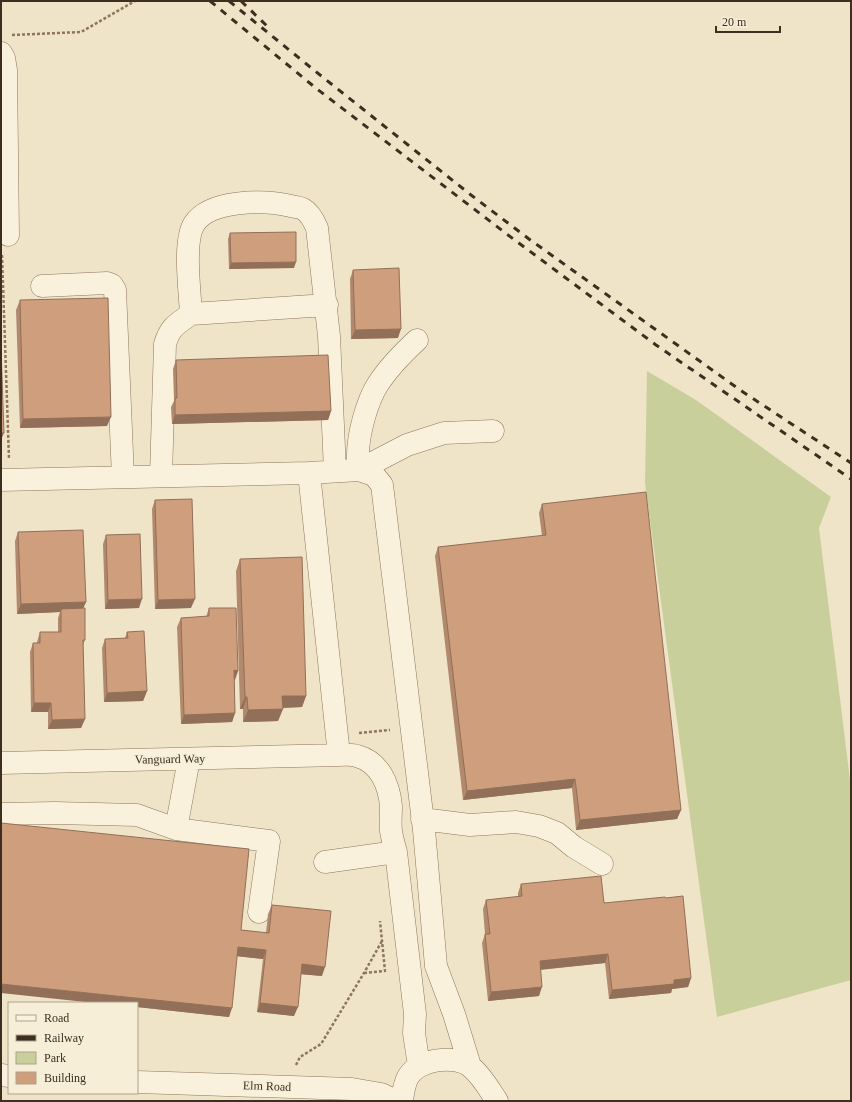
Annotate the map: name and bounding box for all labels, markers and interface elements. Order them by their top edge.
scale bar [716,8,780,34]
text: 20 m [722,15,747,29]
street label: Vanguard Way [135,751,205,767]
legend [8,1002,138,1094]
text: Road [44,1011,69,1025]
text: Railway [44,1031,84,1045]
text: Park [44,1051,66,1065]
text: Building [44,1071,86,1085]
street label: Elm Road [243,1078,291,1094]

